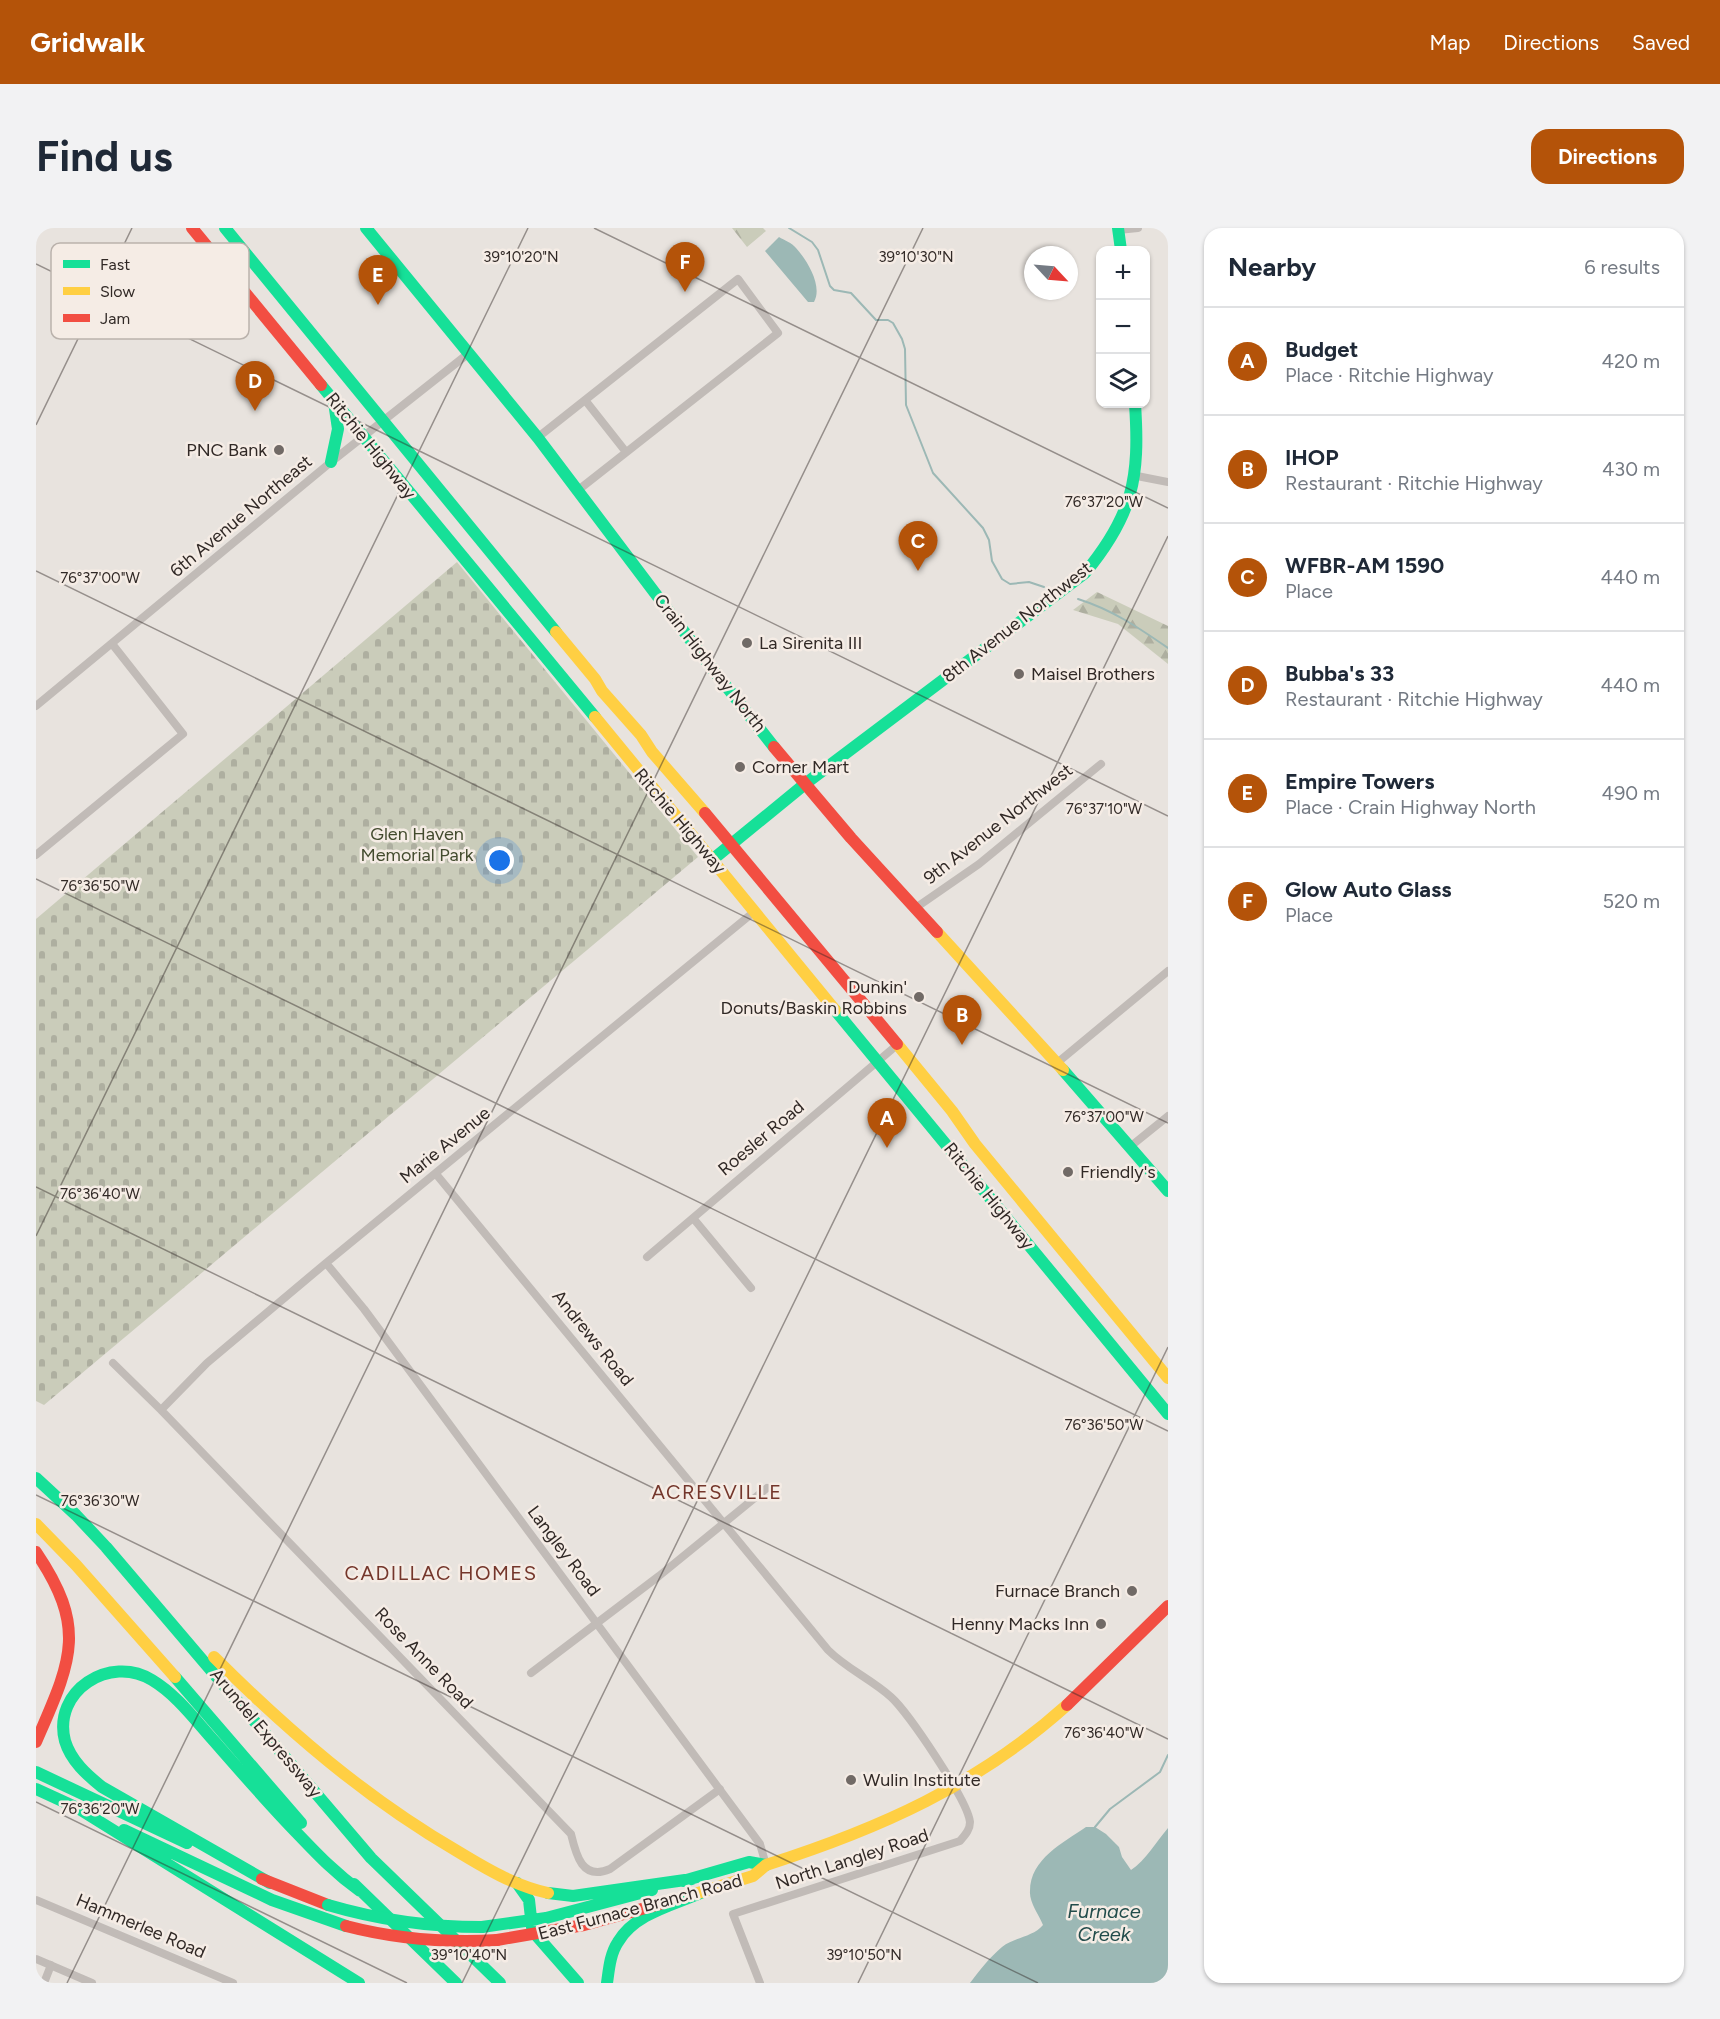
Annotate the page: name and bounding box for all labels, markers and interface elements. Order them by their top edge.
text: Gridwalk [30,25,145,59]
text: Map [1429,30,1470,55]
text: Directions [1503,30,1599,55]
text: Saved [1632,30,1690,55]
button: Directions [1531,129,1684,184]
text: Find us [36,131,173,182]
pin: F [666,242,704,292]
legend [51,243,249,339]
north arrow [1024,246,1078,300]
map controls [1096,246,1150,408]
button: + [1096,246,1150,300]
text: 39°10'20"N [483,248,559,266]
text: 39°10'30"N [878,248,954,266]
text: Nearby [1228,251,1316,283]
text: Fast [100,255,130,274]
text: 6 results [1584,255,1660,279]
pin: E [358,256,398,305]
text: Slow [100,282,135,301]
button: − [1096,300,1150,354]
text: Jam [100,309,130,328]
text: Budget [1285,336,1358,363]
text: A [1240,349,1255,373]
text: 420 m [1602,349,1660,373]
button: layers [1096,354,1150,408]
pin: D [236,362,274,411]
text: Place · Ritchie Highway [1285,363,1493,387]
street label: Ritchie Highway [321,388,421,504]
place label: PNC Bank [186,439,267,461]
marker: PNC Bank [272,443,286,457]
text: IHOP [1285,444,1338,471]
street label: 6th Avenue Northeast [166,450,317,582]
text: B [1241,457,1254,481]
text: 430 m [1602,457,1660,481]
text: Restaurant · Ritchie Highway [1285,471,1543,495]
text: 76°37'20"W [1065,493,1144,511]
pin: C [898,522,938,571]
text: WFBR-AM 1590 [1285,552,1444,579]
street label: 8th Avenue Northwest [938,557,1096,687]
text: C [1240,565,1255,589]
text: 440 m [1600,565,1660,589]
text: 76°37'00"W [60,569,140,587]
text: Place [1285,579,1333,603]
street label: Crain Highway North [649,590,771,736]
place label: La Sirenita III [759,632,862,654]
marker: La Sirenita III [740,636,754,650]
text: Bubba's 33 [1285,660,1394,687]
place label: Maisel Brothers [1031,663,1155,685]
marker: Maisel Brothers [1012,667,1026,681]
text: D [1241,673,1255,697]
text: 440 m [1600,673,1660,697]
text: Restaurant · Ritchie Highway [1285,687,1543,711]
place label: Corner Mart [752,756,849,778]
street label: 9th Avenue Northwest [919,759,1077,889]
marker: Corner Mart [733,760,747,774]
street label: Ritchie Highway [629,764,731,879]
text: Empire Towers [1285,768,1434,795]
text: E [1242,781,1253,805]
text: 490 m [1601,781,1660,805]
text: Place · Crain Highway North [1285,795,1536,819]
text: 76°37'10"W [1066,800,1143,818]
park label: Glen Haven Memorial Park [361,823,474,866]
your location [485,846,514,875]
text: Glow Auto Glass [1285,876,1452,903]
text: 76°36'50"W [60,877,140,895]
text: F [1242,889,1253,913]
text: 520 m [1603,889,1660,913]
text: Place [1285,903,1333,927]
place label: Dunkin' Donuts/Baskin Robbins [721,976,907,1019]
marker: Dunkin' Donuts/Baskin Robbins [912,990,926,1004]
pin: B [942,996,982,1045]
street label: Roesler Road [713,1096,809,1180]
pin: A [868,1098,906,1148]
street label: Marie Avenue [395,1102,495,1188]
text: 76°37'00"W [1064,1108,1144,1126]
street label: Ritchie Highway [939,1138,1039,1254]
place label: Friendly's [1080,1161,1156,1183]
marker: Friendly's [1061,1165,1075,1179]
text: 76°36'40"W [60,1185,141,1203]
street label: Andrews Road [548,1286,638,1390]
text: 76°36'50"W [1064,1416,1144,1434]
district label: ACRESVILLE [651,1480,783,1504]
text: 76°36'30"W [61,1492,140,1510]
street label: Langley Road [523,1501,605,1601]
district label: CADILLAC HOMES [345,1561,538,1585]
place label: Furnace Branch [995,1580,1120,1602]
marker: Furnace Branch [1125,1584,1139,1598]
street label: Rose Anne Road [370,1603,478,1713]
place label: Henny Macks Inn [951,1613,1089,1635]
marker: Henny Macks Inn [1094,1617,1108,1631]
street label: Arundel Expressway [205,1664,327,1803]
text: 76°36'40"W [1064,1724,1145,1742]
place label: Wulin Institute [863,1769,981,1791]
marker: Wulin Institute [844,1773,858,1787]
text: 76°36'20"W [61,1800,140,1818]
street label: North Langley Road [773,1824,931,1894]
street label: East Furnace Branch Road [536,1869,744,1945]
street label: Hammerlee Road [73,1889,209,1963]
water label: Furnace Creek [1067,1899,1141,1946]
text: 39°10'40"N [431,1946,507,1964]
text: 39°10'50"N [826,1946,902,1964]

